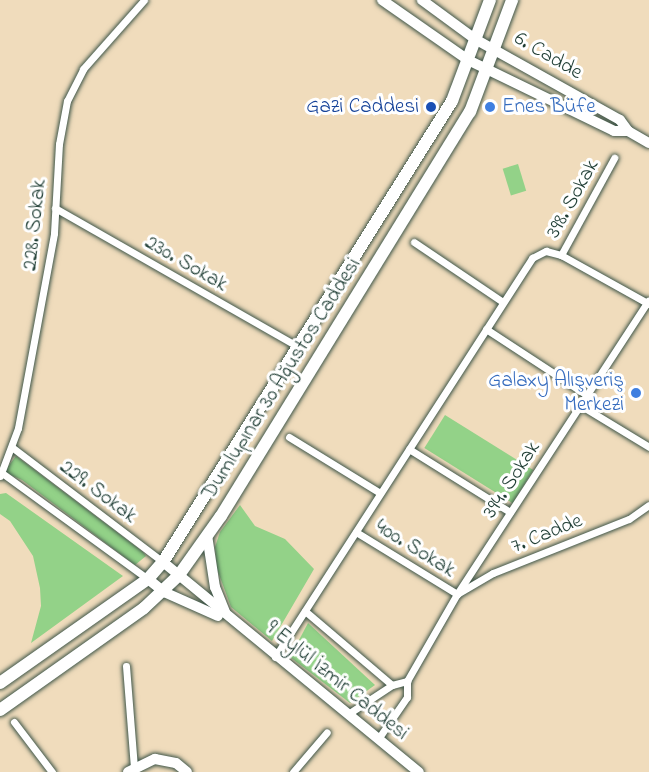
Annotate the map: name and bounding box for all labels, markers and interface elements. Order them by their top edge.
street label: 6. Cadde [509,26,587,86]
place label: Gazi Caddesi [306,94,419,120]
place label: Enes Büfe [502,94,596,120]
marker: Gazi Caddesi [424,100,438,114]
marker: Enes Büfe [483,100,497,114]
street label: 398. Sokak [541,155,605,243]
street label: 228. Sokak [18,178,52,272]
street label: 230. Sokak [140,230,232,298]
street label: Dumlupınar 30 Ağustos Caddesi [197,254,367,504]
place label: Galaxy Alışveriş Merkezi [488,368,624,418]
marker: Galaxy Alışveriş Merkezi [629,386,643,400]
street label: 394. Sokak [478,437,546,523]
street label: 229. Sokak [54,455,142,529]
street label: 7. Cadde [508,508,586,560]
street label: 400. Sokak [370,515,460,583]
street label: 9 Eylül İzmir Caddesi [261,616,413,746]

